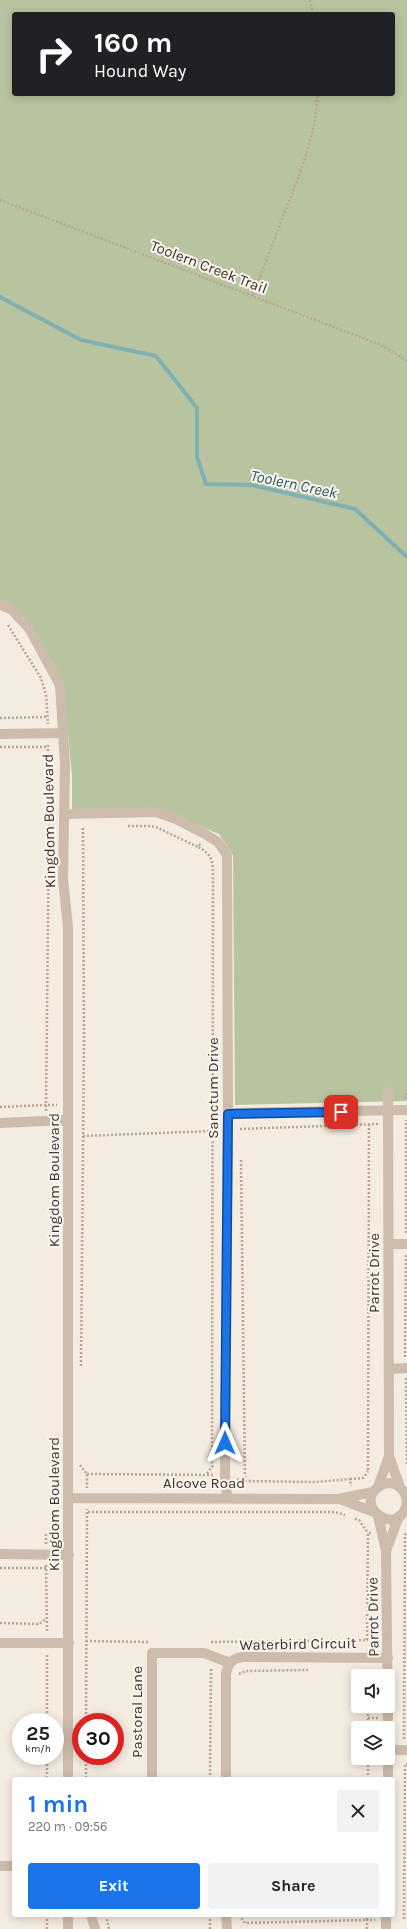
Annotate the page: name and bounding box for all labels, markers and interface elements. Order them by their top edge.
text: 160 m [94,26,172,59]
icon: right [28,28,80,80]
text: Hound Way [94,60,186,82]
street label: Toolern Creek Trail [148,236,270,298]
water label: Toolern Creek [249,466,340,503]
street label: Kingdom Boulevard [39,754,59,888]
street label: Sanctum Drive [204,1037,222,1139]
pin [324,1095,358,1129]
icon: arrive [330,1101,352,1123]
street label: Kingdom Boulevard [45,1113,63,1247]
street label: Parrot Drive [365,1233,383,1313]
position arrow [204,1422,246,1464]
street label: Kingdom Boulevard [45,1437,63,1571]
street label: Alcove Road [163,1474,245,1492]
street label: Parrot Drive [363,1577,383,1657]
street label: Waterbird Circuit [239,1634,357,1654]
street label: Pastoral Lane [128,1666,146,1758]
map controls [351,1669,395,1765]
button: sound [351,1669,395,1713]
speed limit sign: 30 [72,1713,124,1765]
button: layers [351,1721,395,1765]
text: 25 [26,1722,50,1745]
text: km/h [25,1743,51,1755]
text: 1 min [28,1790,88,1818]
button: close [337,1790,379,1832]
text: 220 m · 09:56 [28,1819,108,1834]
button: Exit [28,1863,200,1909]
button: Share [208,1863,379,1909]

